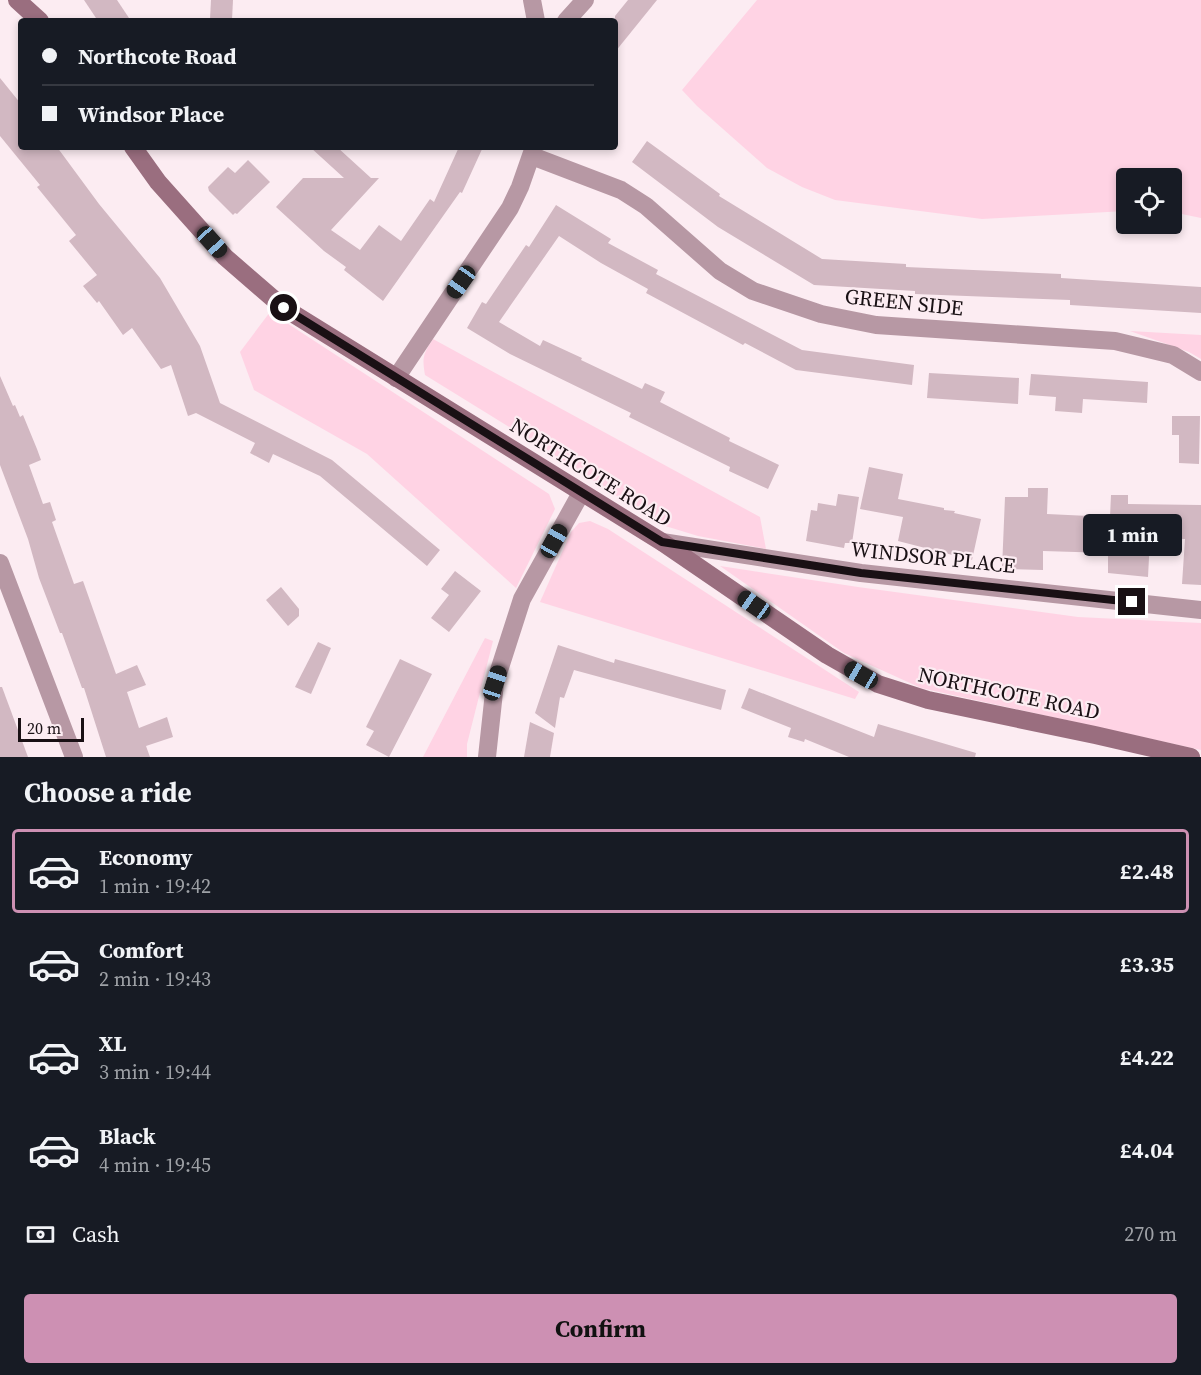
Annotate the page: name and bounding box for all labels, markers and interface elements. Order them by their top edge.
text: Northcote Road [78,41,237,71]
text: Windsor Place [78,99,224,129]
map controls [1116,168,1182,234]
button: locate [1116,168,1182,234]
car [193,223,231,261]
car [443,262,479,302]
street label: GREEN SIDE [843,281,965,323]
route start [270,294,297,321]
street label: NORTHCOTE ROAD [505,411,677,533]
callout: 1 min [1082,515,1182,557]
car [537,521,571,561]
text: 1 min [1107,521,1158,549]
street label: WINDSOR PLACE [849,534,1017,580]
car [734,587,774,623]
route end [1118,588,1145,615]
car [841,658,881,692]
street label: NORTHCOTE ROAD [915,660,1103,726]
car [481,663,509,703]
scale bar [18,715,84,742]
text: 20 m [27,717,61,739]
text: Choose a ride [24,774,192,811]
text: Economy [99,842,193,872]
icon: car [27,844,81,898]
text: £2.48 [1120,856,1174,886]
text: 1 min · 19:42 [99,872,211,900]
text: Comfort [99,935,183,965]
icon: car [27,937,81,991]
text: £3.35 [1120,949,1174,979]
text: 2 min · 19:43 [99,965,211,993]
text: XL [99,1028,126,1058]
icon: car [27,1030,81,1084]
text: £4.22 [1120,1042,1174,1072]
text: 3 min · 19:44 [99,1058,211,1086]
text: Black [99,1121,156,1151]
icon: car [27,1123,81,1177]
text: £4.04 [1120,1135,1174,1165]
text: 4 min · 19:45 [99,1151,211,1179]
icon: cash [24,1218,57,1251]
text: Cash [72,1219,120,1249]
text: 270 m [1124,1220,1177,1248]
button: Confirm [24,1294,1177,1363]

